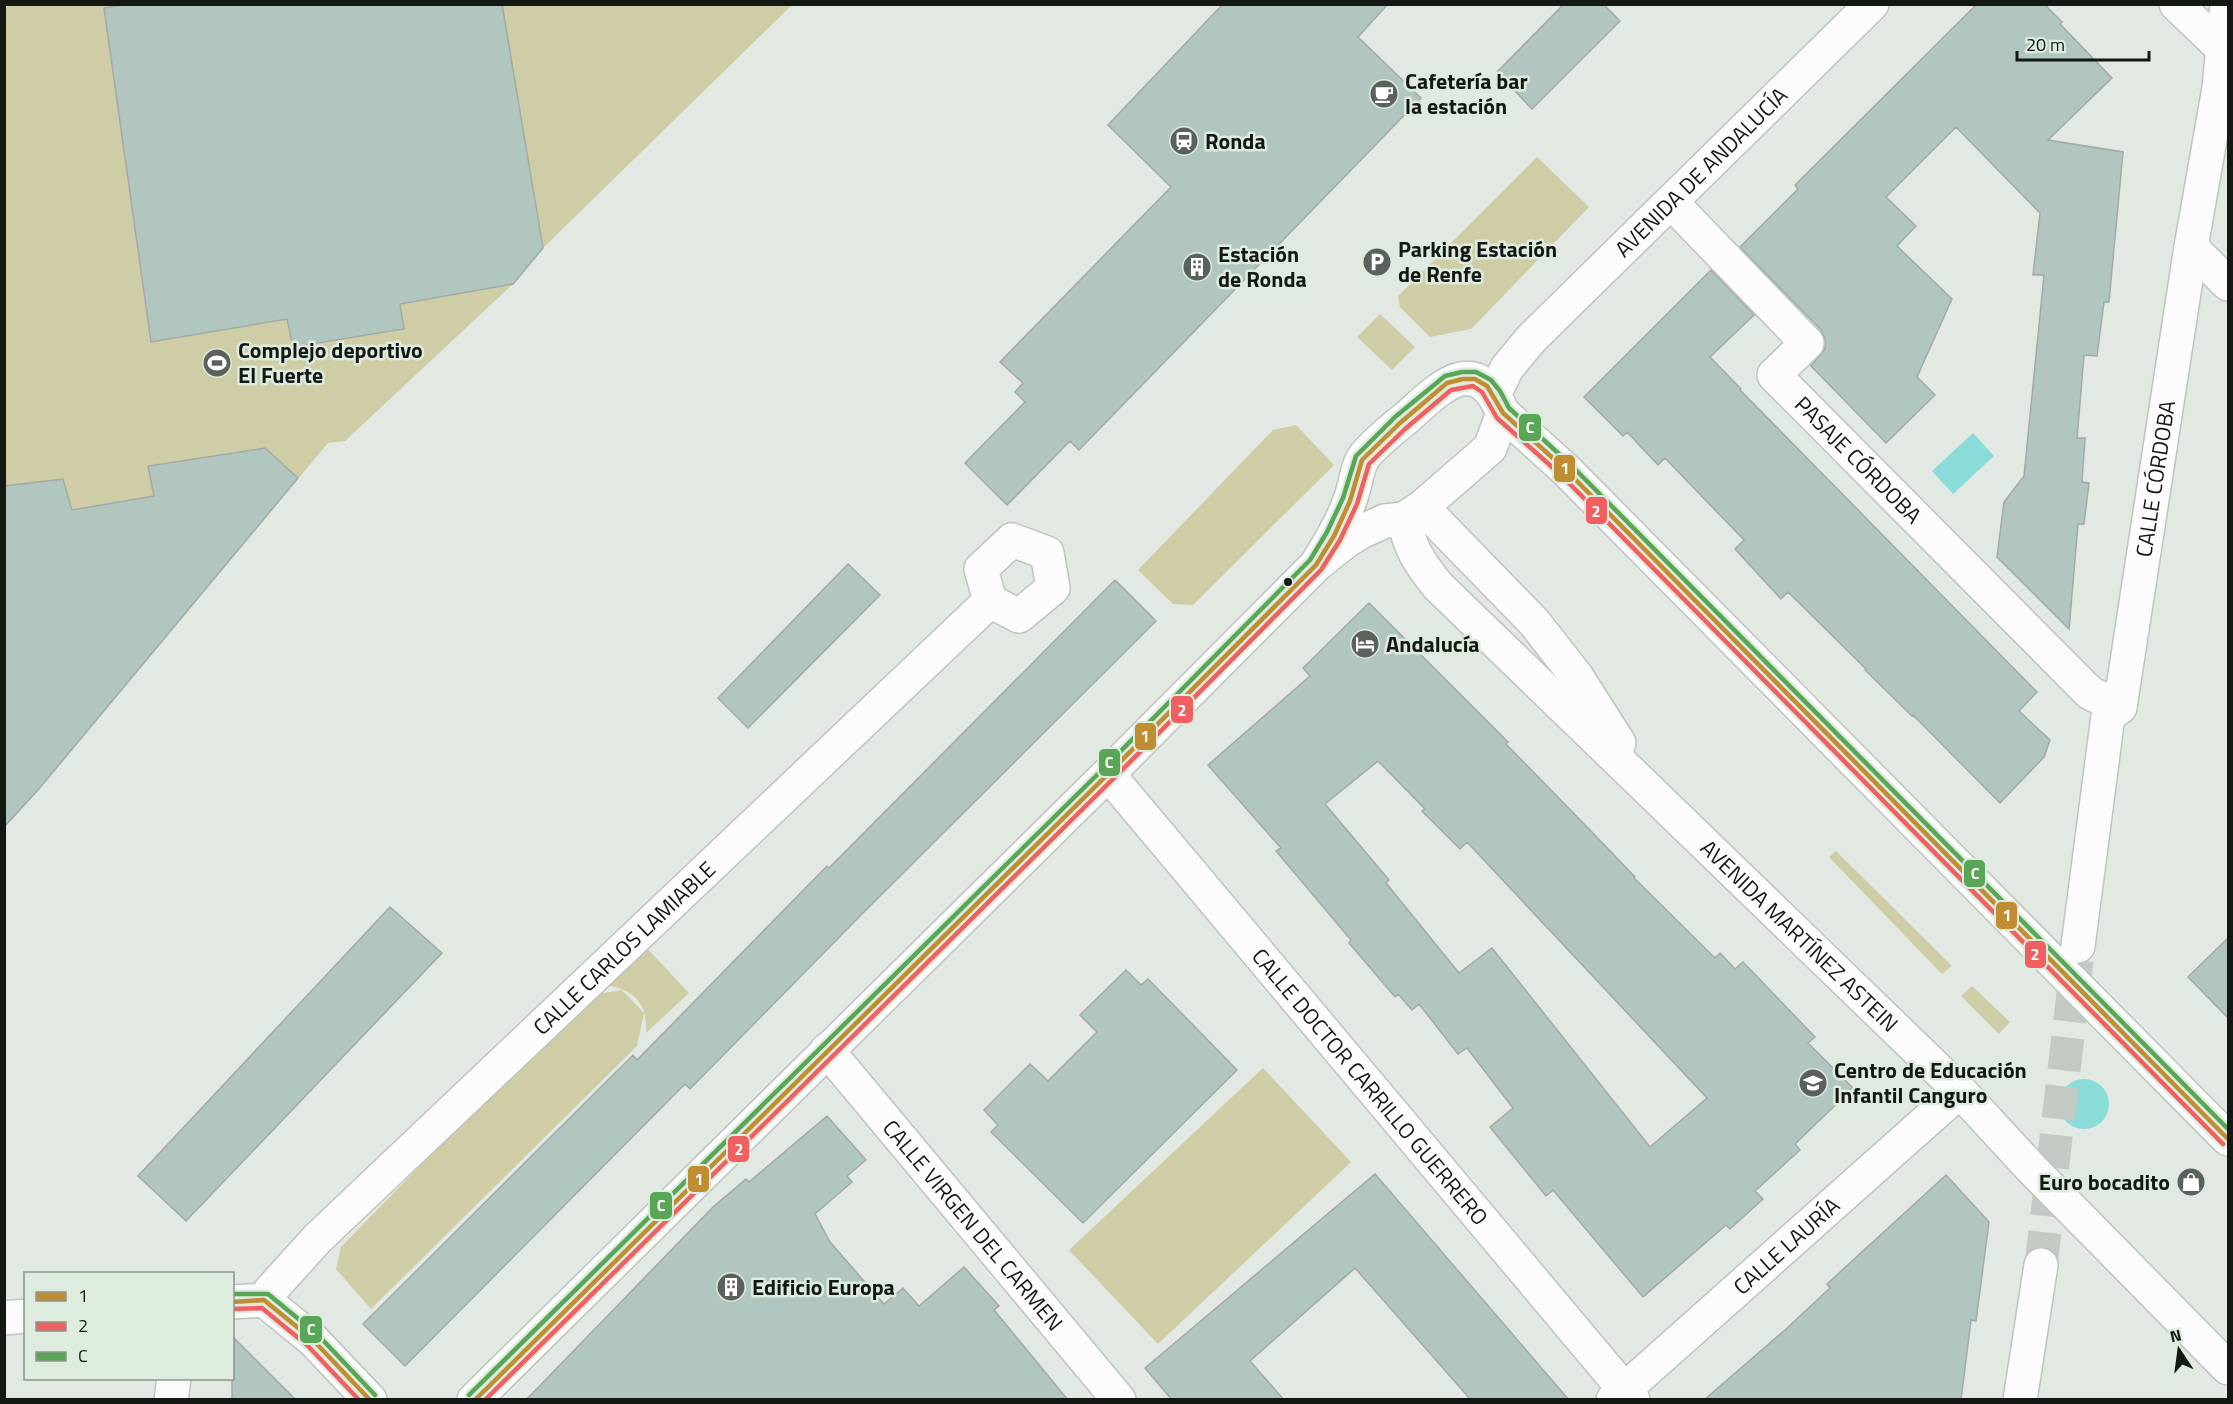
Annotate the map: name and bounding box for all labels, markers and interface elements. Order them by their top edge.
scale bar [2017,24,2149,62]
text: 20 m [2026,31,2065,58]
place label: Cafetería bar la estación [1405,64,1528,123]
cafe icon: Cafetería bar la estación [1368,78,1400,110]
street label: AVENIDA DE ANDALUCÍA [1607,79,1795,265]
place label: Ronda [1205,124,1266,158]
station icon: Ronda [1168,125,1200,157]
place label: Parking Estación de Renfe [1398,232,1557,291]
place label: Estación de Ronda [1218,237,1307,296]
parking icon: Parking Estación de Renfe [1361,246,1393,278]
building icon: Estación de Ronda [1181,251,1213,283]
place label: Complejo deportivo El Fuerte [238,333,423,392]
sports icon: Complejo deportivo El Fuerte [201,347,233,379]
street label: PASAJE CÓRDOBA [1787,388,1930,532]
street label: CALLE CÓRDOBA [2126,398,2184,559]
line badge: C [1518,413,1542,442]
text: C [1526,415,1535,439]
line badge: 1 [1553,454,1576,483]
text: 1 [1561,456,1569,480]
line badge: 2 [1585,496,1608,525]
text: 2 [1592,499,1600,523]
unlabelled marker [1282,576,1294,588]
place label: Andalucía [1386,627,1480,661]
hotel icon: Andalucía [1349,628,1381,660]
line badge: 2 [1170,695,1194,724]
text: 2 [1178,698,1186,722]
line badge: 1 [1134,722,1157,751]
text: 1 [1141,724,1149,748]
line badge: C [1098,748,1121,777]
text: C [1105,750,1114,774]
street label: AVENIDA MARTÍNEZ ASTEIN [1693,832,1906,1040]
street label: CALLE CARLOS LAMIABLE [525,853,723,1043]
line badge: C [1963,859,1986,888]
text: C [1971,861,1980,885]
line badge: 1 [1995,901,2018,930]
text: 1 [2003,903,2011,927]
street label: CALLE DOCTOR CARRILLO GUERRERO [1244,940,1497,1233]
line badge: 2 [2024,940,2047,969]
text: 2 [2031,942,2039,966]
place label: Centro de Educación Infantil Canguro [1834,1053,2027,1112]
school or university icon: Centro de Educación Infantil Canguro [1797,1067,1829,1099]
street label: CALLE VIRGEN DEL CARMEN [875,1112,1071,1338]
line badge: 2 [727,1135,750,1163]
text: 2 [735,1137,743,1161]
line badge: 1 [687,1165,710,1193]
place label: Euro bocadito [2039,1165,2170,1199]
shop icon: Euro bocadito [2175,1166,2207,1198]
text: 1 [695,1167,703,1191]
street label: CALLE LAURÍA [1725,1189,1847,1303]
line badge: C [649,1191,673,1220]
text: C [657,1193,666,1217]
place label: Edificio Europa [752,1270,895,1304]
building icon: Edificio Europa [715,1271,747,1303]
legend [24,1272,234,1380]
text: 1 [78,1282,88,1309]
text: 2 [78,1312,88,1339]
line badge: C [299,1315,323,1344]
text: C [307,1317,316,1341]
north arrow [2149,1320,2209,1380]
text: N [2168,1322,2184,1348]
text: C [78,1342,88,1369]

